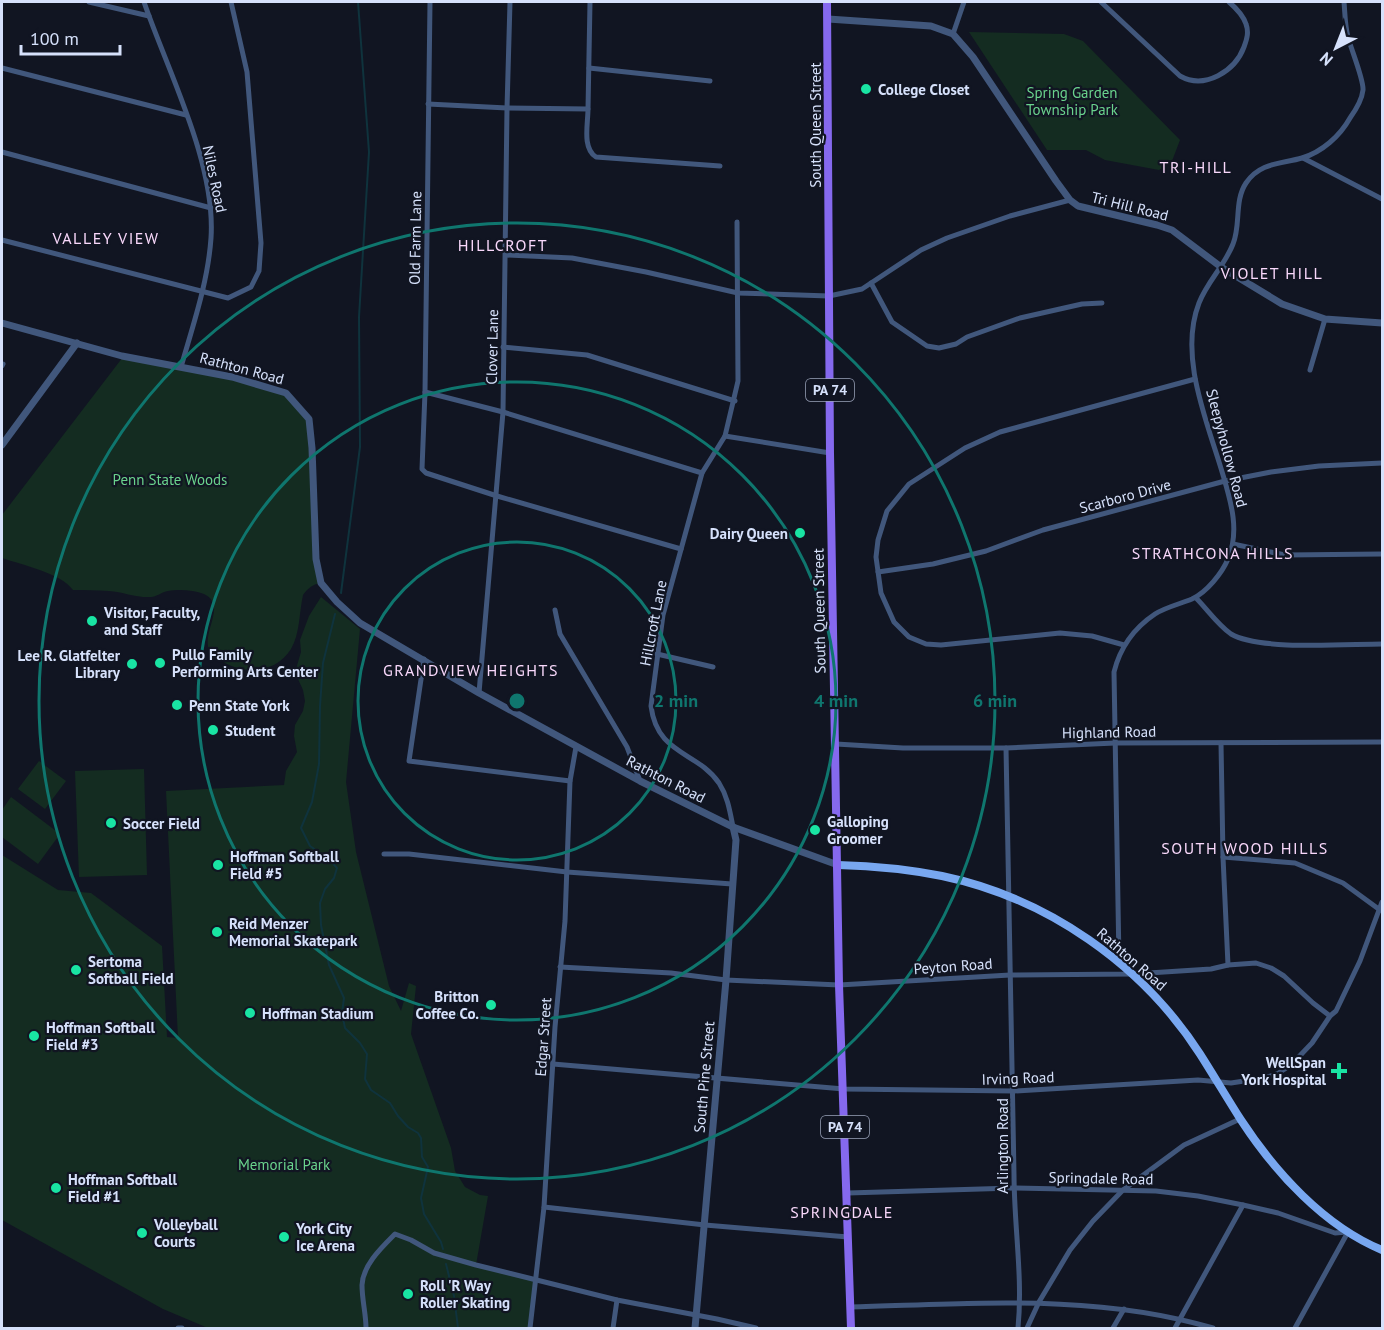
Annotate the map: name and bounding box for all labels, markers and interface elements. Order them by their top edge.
scale bar [21,18,120,56]
north arrow [1306,18,1366,78]
text: 100 m [30,27,79,50]
text: N [1315,48,1337,70]
street label: South Queen Street [806,62,825,188]
place label: College Closet [878,80,970,99]
marker: College Closet [859,82,873,96]
park label: Spring Garden Township Park [1026,83,1119,119]
street label: Niles Road [199,144,231,214]
district label: TRI-HILL [1160,157,1232,177]
street label: Tri Hill Road [1090,187,1170,225]
street label: Old Farm Lane [405,191,425,285]
district label: VALLEY VIEW [51,228,160,248]
district label: HILLCROFT [458,235,548,255]
district label: VIOLET HILL [1220,263,1323,283]
street label: Clover Lane [482,309,502,385]
street label: Rathton Road [198,348,286,388]
road number: PA 74 [806,379,854,401]
street label: Sleepyhollow Road [1202,387,1252,509]
park label: Penn State Woods [113,470,227,489]
street label: Scarboro Drive [1077,475,1173,517]
place label: Dairy Queen [710,524,788,543]
marker: Dairy Queen [793,526,807,540]
district label: STRATHCONA HILLS [1132,543,1294,563]
street label: South Queen Street [808,548,830,674]
street label: Hillcroft Lane [635,579,671,667]
place label: Visitor, Faculty, and Staff [103,603,201,639]
marker: Visitor, Faculty, and Staff [85,614,99,628]
place label: Pullo Family Performing Arts Center [172,645,319,681]
place label: Lee R. Glatfelter Library [18,646,121,682]
marker: Pullo Family Performing Arts Center [153,656,167,670]
marker: Lee R. Glatfelter Library [125,657,139,671]
district label: GRANDVIEW HEIGHTS [383,660,559,680]
text: 2 min [654,689,698,712]
text: 4 min [814,689,858,712]
text: 6 min [973,689,1017,712]
centre of rings [507,691,527,711]
place label: Penn State York [189,696,290,715]
marker: Penn State York [170,698,184,712]
place label: Student [225,721,276,740]
street label: Highland Road [1062,722,1156,742]
marker: Student [206,723,220,737]
street label: Rathton Road [623,751,709,807]
place label: Galloping Groomer [827,812,889,848]
place label: Soccer Field [123,814,200,833]
marker: Soccer Field [104,816,118,830]
marker: Galloping Groomer [808,823,822,837]
district label: SOUTH WOOD HILLS [1161,838,1329,858]
place label: Hoffman Softball Field #5 [230,847,339,883]
marker: Hoffman Softball Field #5 [211,858,225,872]
place label: Reid Menzer Memorial Skatepark [229,914,358,950]
street label: Rathton Road [1093,923,1171,995]
marker: Reid Menzer Memorial Skatepark [210,925,224,939]
place label: Sertoma Softball Field [88,952,174,988]
street label: Peyton Road [913,954,993,978]
marker: Sertoma Softball Field [69,963,83,977]
place label: Britton Coffee Co. [416,987,479,1023]
street label: Edgar Street [531,997,555,1077]
marker: Britton Coffee Co. [484,998,498,1012]
place label: Hoffman Stadium [262,1004,374,1023]
marker: Hoffman Stadium [243,1006,257,1020]
place label: Hoffman Softball Field #3 [46,1018,155,1054]
street label: South Pine Street [690,1020,718,1134]
marker: Hoffman Softball Field #3 [27,1029,41,1043]
place label: WellSpan York Hospital [1240,1053,1327,1089]
marker: WellSpan York Hospital [1330,1062,1348,1080]
street label: Irving Road [981,1067,1055,1089]
street label: Arlington Road [993,1098,1012,1194]
road number: PA 74 [821,1116,869,1138]
park label: Memorial Park [238,1155,331,1174]
street label: Springdale Road [1048,1168,1154,1188]
place label: Hoffman Softball Field #1 [68,1170,177,1206]
marker: Hoffman Softball Field #1 [49,1181,63,1195]
district label: SPRINGDALE [790,1202,894,1222]
place label: Volleyball Courts [153,1215,218,1251]
place label: York City Ice Arena [295,1219,355,1255]
marker: Volleyball Courts [135,1226,149,1240]
marker: York City Ice Arena [277,1230,291,1244]
place label: Roll 'R Way Roller Skating [420,1276,510,1312]
marker: Roll 'R Way Roller Skating [401,1287,415,1301]

